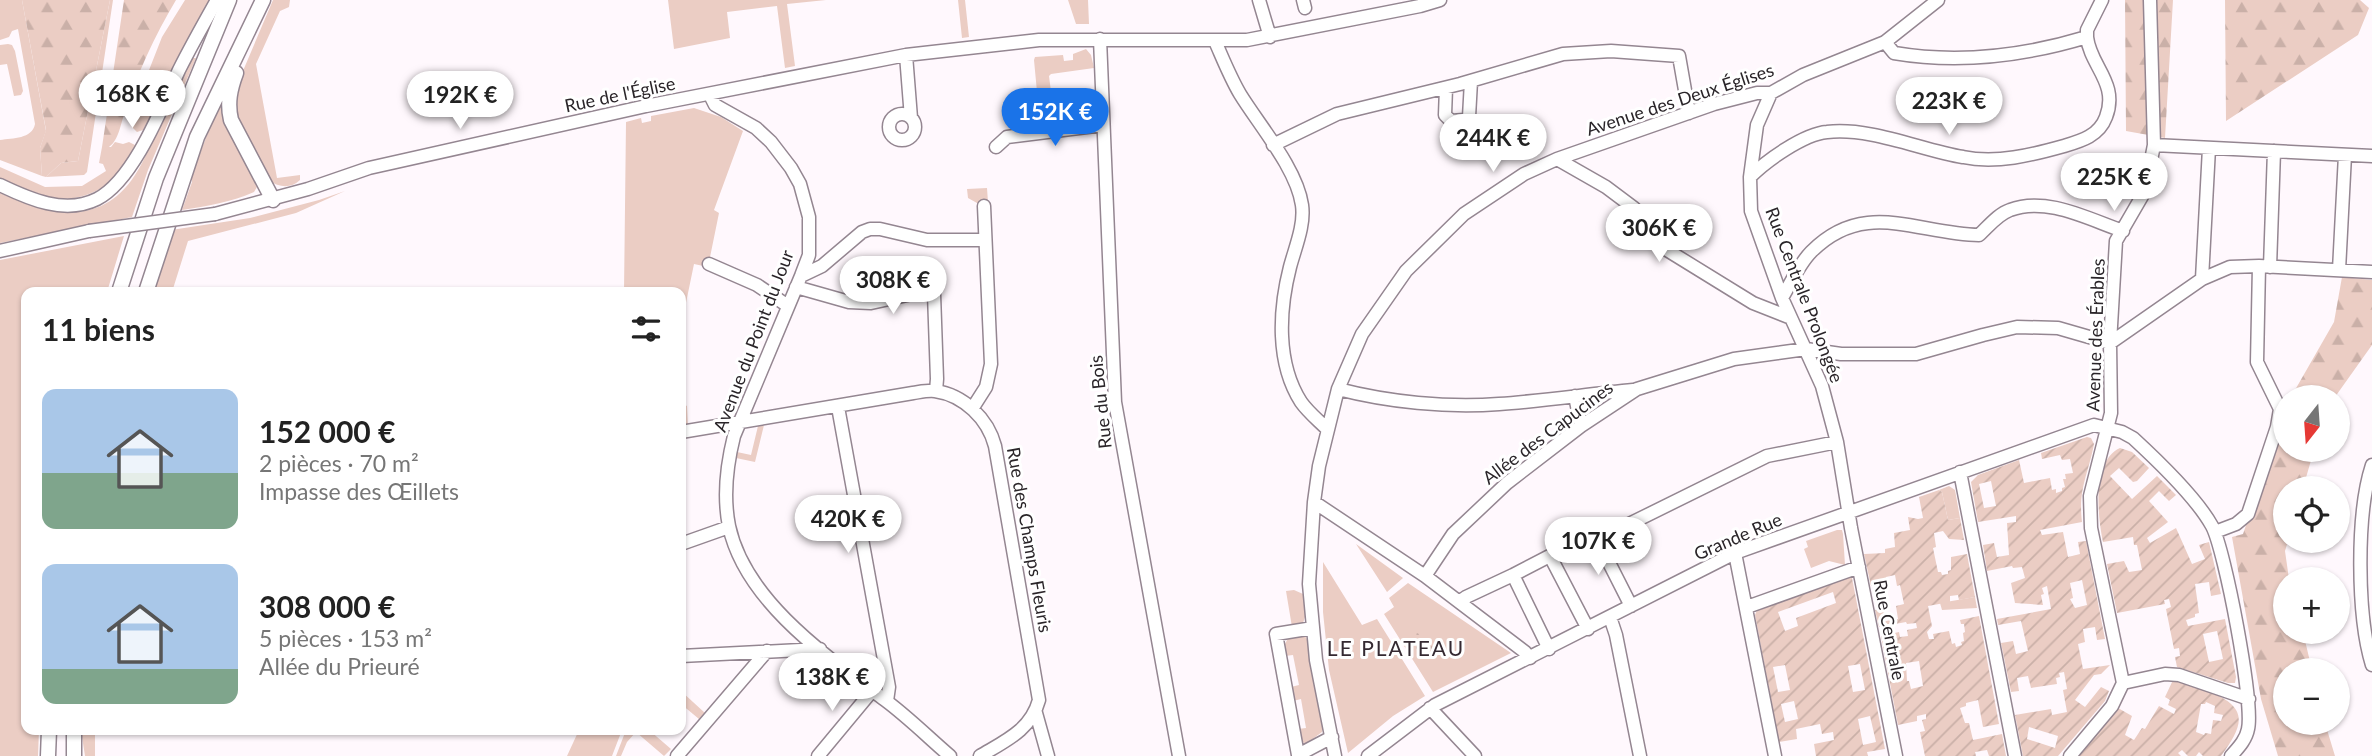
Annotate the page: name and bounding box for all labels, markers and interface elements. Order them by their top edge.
street label: Avenue des Deux Églises [1583,58,1776,140]
pin: 168K € [75,71,189,130]
pin: 192K € [403,72,517,131]
street label: Rue de l'Église [562,72,677,116]
pin: 223K € [1892,78,2006,137]
text: 168K € [95,79,169,107]
text: 192K € [423,80,497,108]
text: 223K € [1912,86,1986,114]
pin: 152K € [998,88,1112,148]
text: 152K € [1018,97,1092,125]
pin: 244K € [1436,114,1550,174]
text: 244K € [1456,123,1530,151]
pin: 225K € [2057,154,2171,213]
text: 225K € [2077,162,2151,190]
pin: 306K € [1602,204,1716,264]
street label: Rue Centrale Prolongée [1761,204,1849,386]
text: 306K € [1622,213,1696,241]
street label: Avenue du Point du Jour [708,246,798,435]
pin: 308K € [836,256,950,316]
street label: Avenue des Érables [2081,258,2109,412]
text: 308K € [856,265,930,293]
icon: filters [627,310,665,348]
text: 11 biens [42,311,155,347]
street label: Rue du Bois [1084,354,1116,450]
street label: Allée des Capucines [1478,376,1617,488]
north arrow [2273,385,2350,462]
map controls [2273,385,2350,735]
text: 152 000 € [259,413,395,449]
icon: home [98,417,182,501]
street label: Rue des Champs Fleuris [1003,445,1057,634]
text: 2 pièces · 70 m² [259,449,419,477]
button: locate [2273,476,2350,553]
text: Impasse des Œillets [259,477,459,505]
pin: 420K € [791,496,905,555]
text: 420K € [811,504,885,532]
street label: Grande Rue [1690,508,1785,564]
pin: 107K € [1541,518,1655,577]
text: 107K € [1561,526,1635,554]
button: + [2273,567,2350,644]
street label: Rue Centrale [1869,578,1911,682]
text: 308 000 € [259,588,395,624]
icon: home [98,592,182,676]
text: 5 pièces · 153 m² [259,624,432,652]
district label: LE PLATEAU [1327,635,1465,660]
text: Allée du Prieuré [259,652,420,680]
pin: 138K € [775,654,889,713]
button: − [2273,658,2350,735]
text: 138K € [795,662,869,690]

